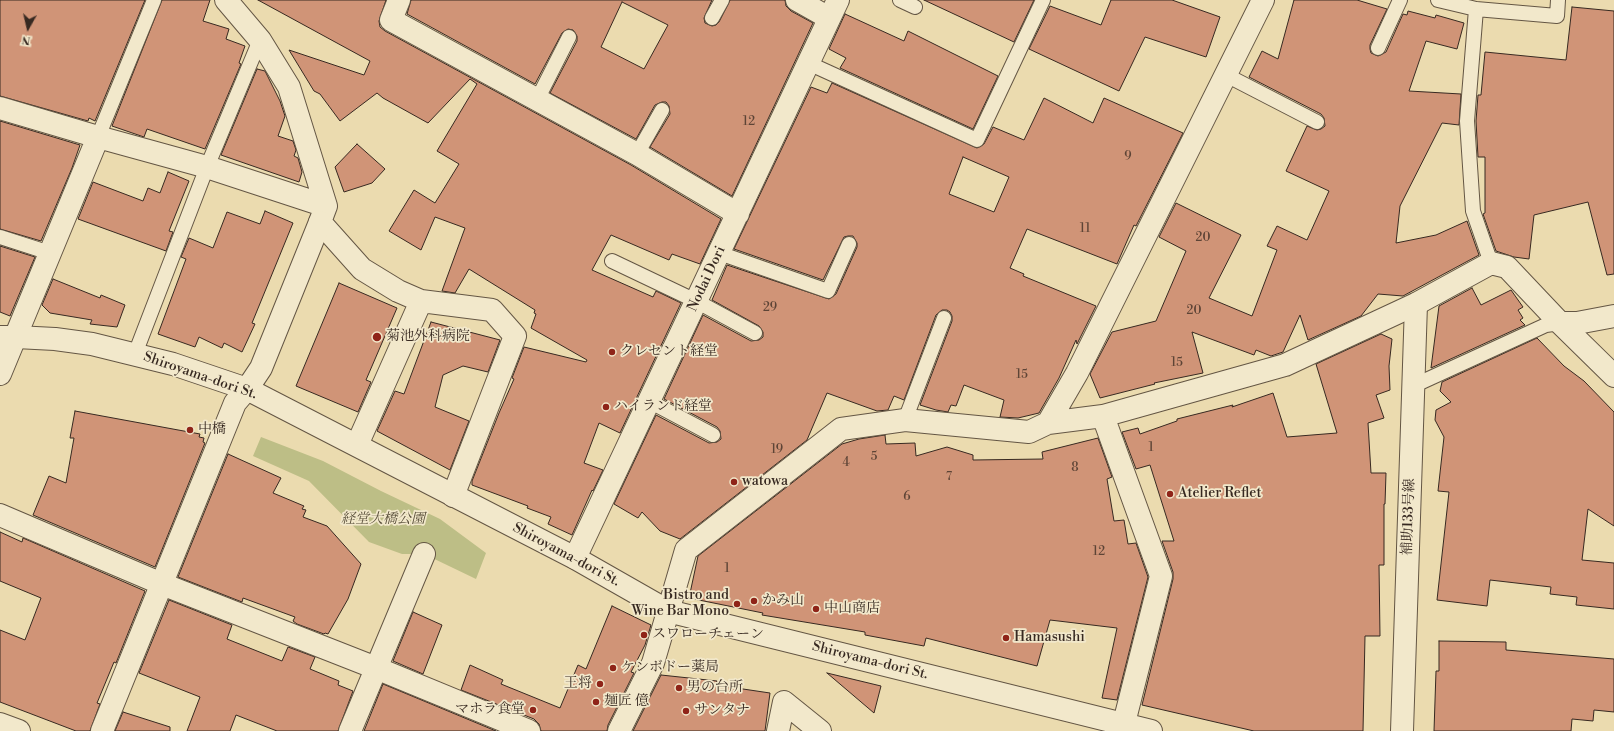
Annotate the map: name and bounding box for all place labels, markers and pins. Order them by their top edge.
place label: 菊池外科病院 [386,329,470,345]
marker: 菊池外科病院 [371,331,383,343]
place label: クレセント経堂 [620,344,718,360]
marker: クレセント経堂 [607,347,617,357]
place label: ハイランド経堂 [614,399,712,415]
marker: ハイランド経堂 [601,402,611,412]
place label: 中橋 [198,422,226,438]
marker: 中橋 [185,425,195,435]
place label: watowa [742,474,788,490]
marker: watowa [729,477,739,487]
place label: Atelier Reflet [1178,486,1261,502]
marker: Atelier Reflet [1165,489,1175,499]
place label: Bistro and Wine Bar Mono [632,588,729,620]
place label: かみ山 [762,593,804,609]
marker: かみ山 [749,596,759,606]
marker: Bistro and Wine Bar Mono [732,599,742,609]
place label: 中山商店 [824,601,880,617]
marker: 中山商店 [811,604,821,614]
place label: スワローチェーン [652,627,764,643]
marker: スワローチェーン [639,630,649,640]
place label: Hamasushi [1014,630,1085,646]
marker: Hamasushi [1001,633,1011,643]
place label: ケンボドー薬局 [621,660,719,676]
marker: ケンボドー薬局 [608,663,618,673]
place label: 王将 [564,676,592,692]
marker: 王将 [595,679,605,689]
place label: 男の台所 [687,680,743,696]
marker: 男の台所 [674,683,684,693]
place label: 麺匠 億 [604,694,649,710]
marker: 麺匠 億 [591,697,601,707]
place label: マホラ食堂 [455,702,525,718]
place label: サンタナ [694,703,750,719]
marker: マホラ食堂 [528,705,538,715]
marker: サンタナ [681,706,691,716]

